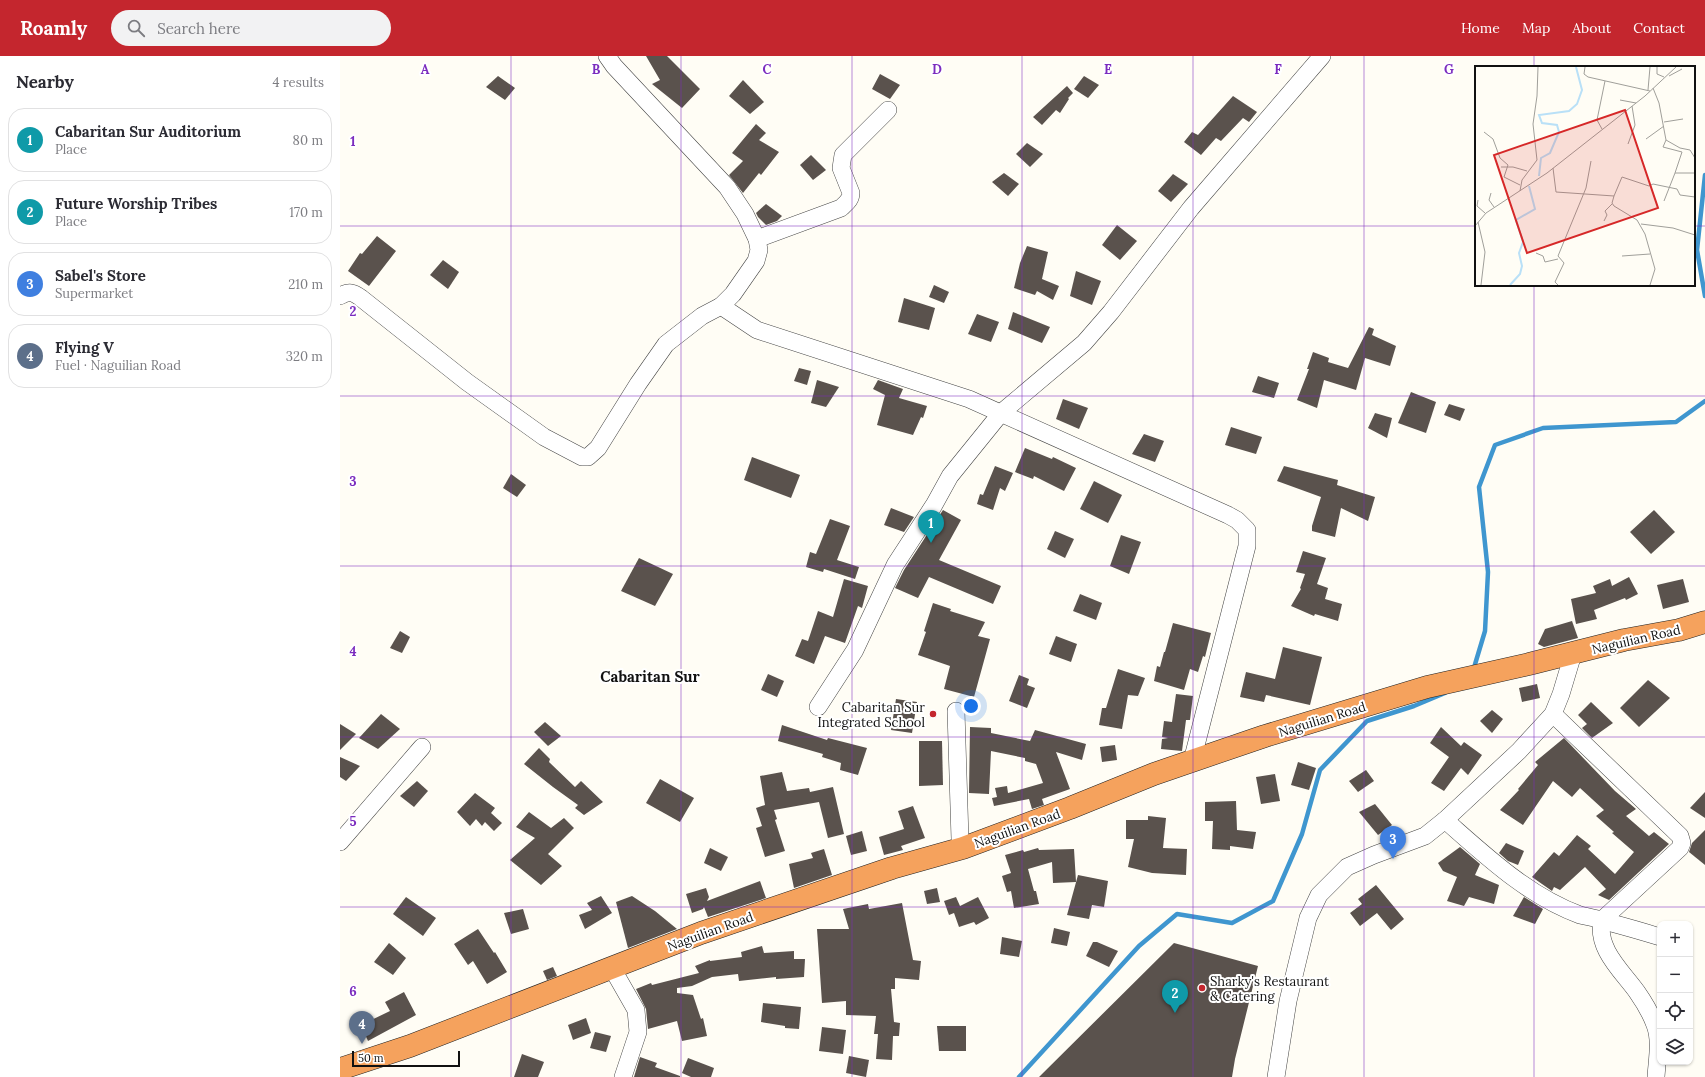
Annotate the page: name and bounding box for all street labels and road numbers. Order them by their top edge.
street label: Naguilian Road [1590,621,1682,658]
street label: Naguilian Road [1276,698,1368,741]
street label: Naguilian Road [972,805,1063,852]
street label: Naguilian Road [665,908,756,955]

